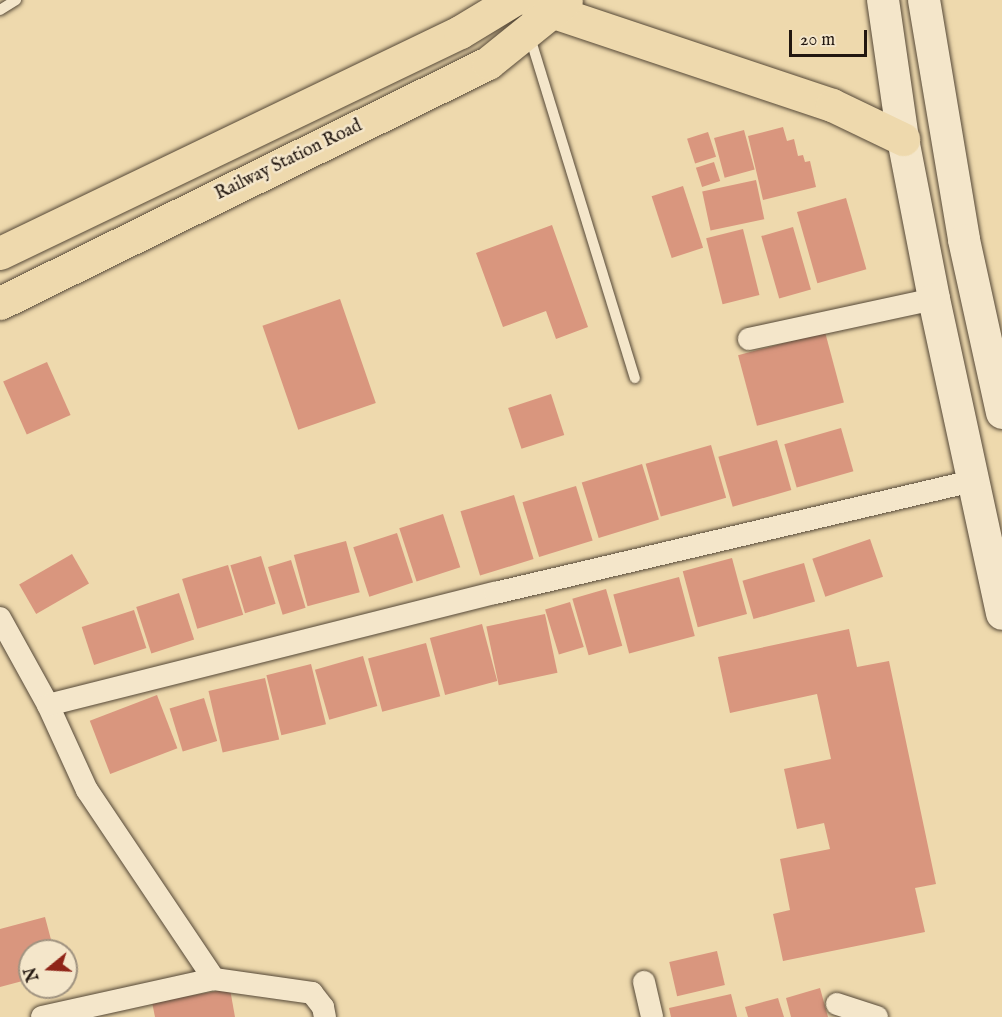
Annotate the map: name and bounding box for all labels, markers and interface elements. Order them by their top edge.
scale bar [792,18,870,56]
text: 20 m [800,29,835,52]
street label: Railway Station Road [212,116,366,206]
north arrow [18,939,78,999]
text: N [21,964,44,984]

